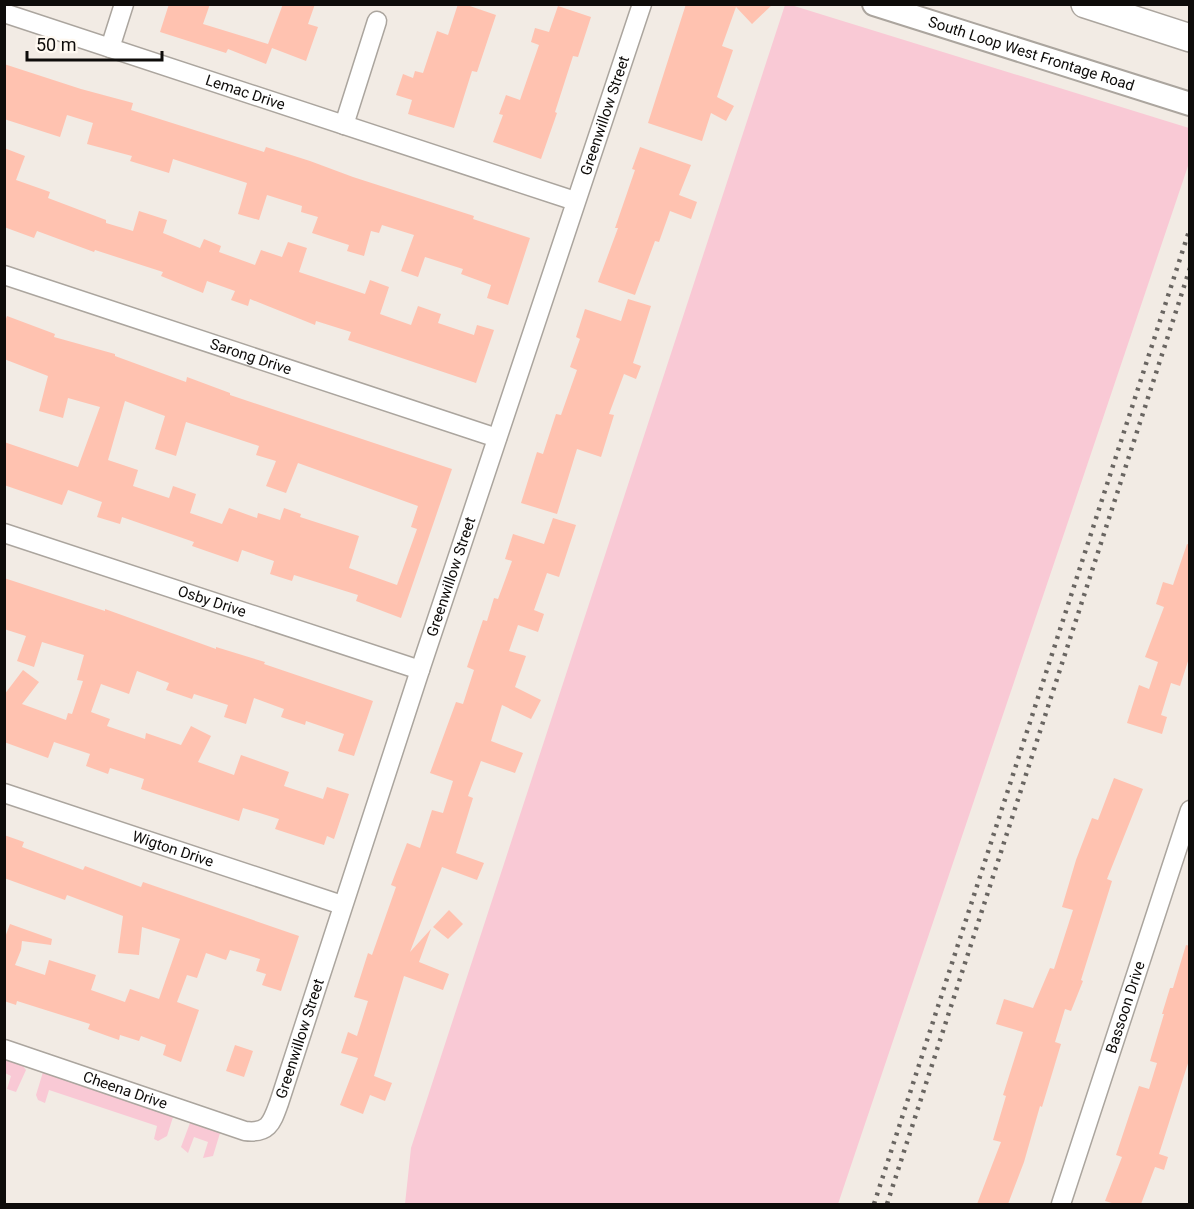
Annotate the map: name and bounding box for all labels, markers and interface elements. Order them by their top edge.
street label: South Loop West Frontage Road [926,13,1137,95]
scale bar [27,24,162,62]
text: 50 m [36,34,76,55]
street label: Greenwillow Street [576,54,633,178]
street label: Lemac Drive [203,71,287,114]
street label: Sarong Drive [208,335,294,378]
street label: Greenwillow Street [423,515,479,639]
street label: Osby Drive [175,582,249,621]
street label: Wigton Drive [130,827,216,871]
street label: Bassoon Drive [1102,959,1149,1056]
street label: Greenwillow Street [272,976,328,1101]
street label: Cheena Drive [81,1068,170,1113]

